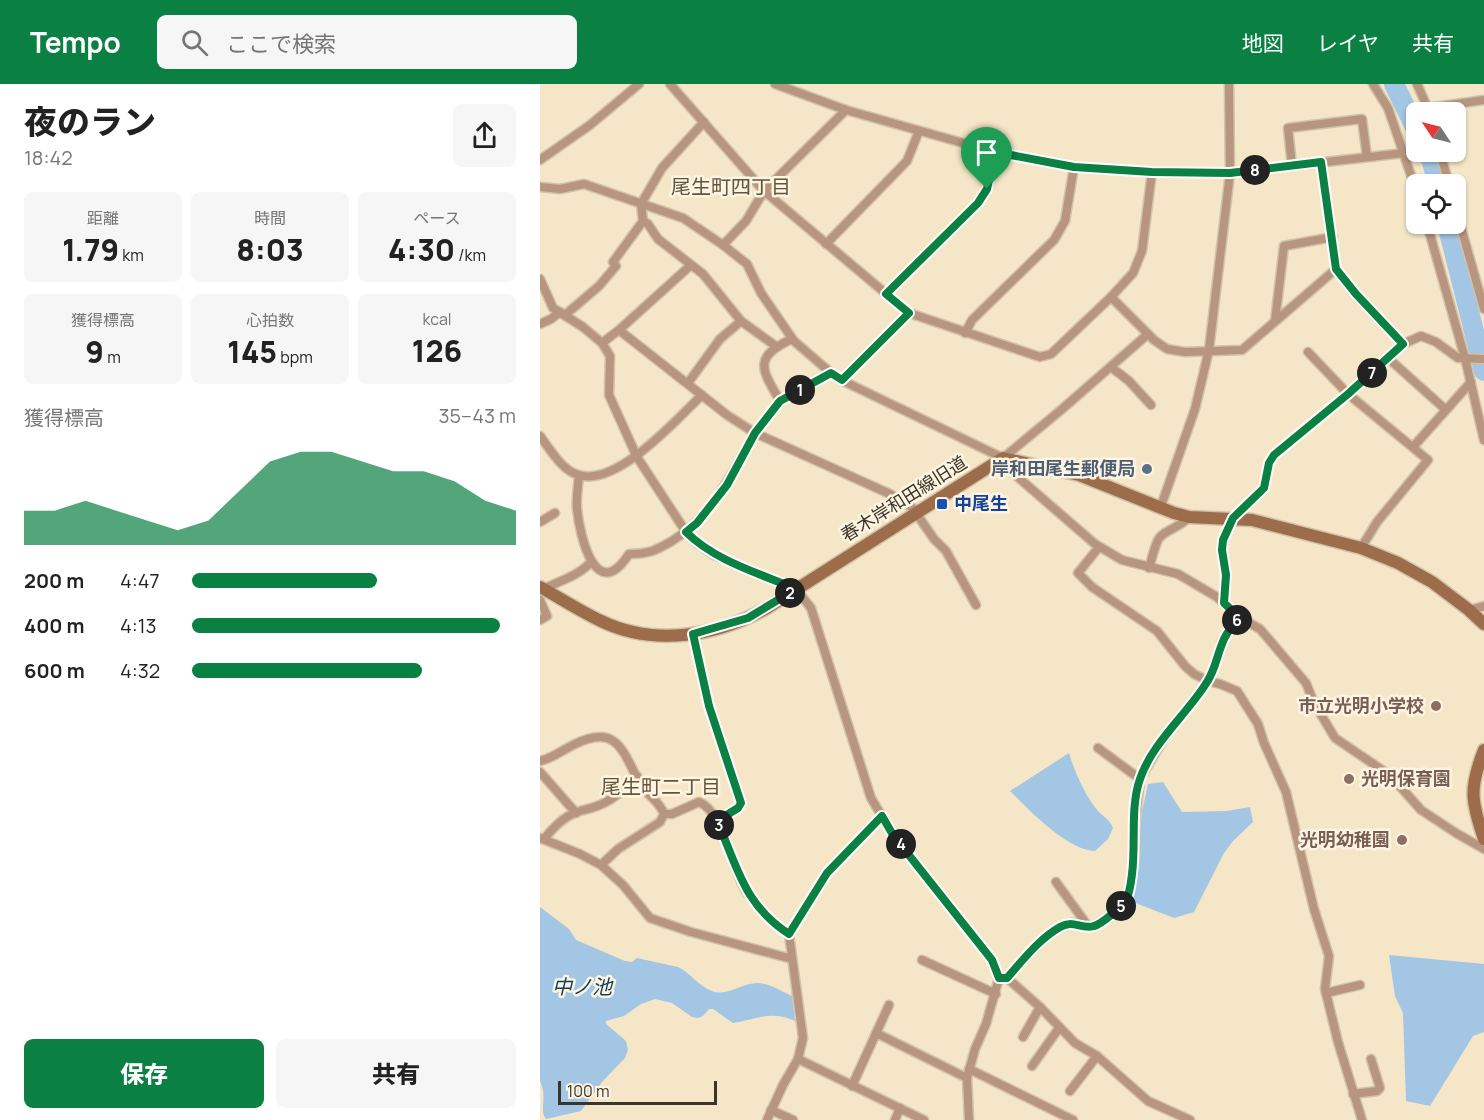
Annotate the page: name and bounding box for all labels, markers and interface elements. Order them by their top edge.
search box [157,15,577,69]
text: Tempo [30,23,121,61]
icon: search [178,26,211,59]
text: ここで検索 [226,29,336,59]
text: 地図 [1242,29,1284,57]
text: レイヤ [1317,29,1379,57]
text: 共有 [1412,29,1454,57]
text: 夜のラン [24,99,156,144]
north arrow [1406,102,1466,162]
map controls [1406,102,1466,234]
button: share [453,104,516,167]
pin [961,127,1012,189]
icon: arrive [970,136,1003,169]
text: 18:42 [24,144,73,171]
pin: 8 [1240,155,1270,185]
text: 8 [1250,159,1260,181]
district label: 尾生町四丁目 [671,173,791,200]
button: locate [1406,174,1466,234]
text: 距離 [87,207,119,229]
text: 時間 [254,207,286,229]
text: ペース [413,207,461,229]
text: 1.79 [62,229,119,270]
text: 8:03 [236,229,304,270]
text: 4:30 [388,229,455,270]
text: km [119,244,144,266]
text: /km [455,244,486,266]
text: kcal [422,308,452,330]
text: 獲得標高 [71,309,135,331]
text: 心拍数 [246,309,294,331]
text: 126 [412,330,462,371]
text: 9 [85,331,104,372]
text: 145 [227,331,277,372]
text: m [104,346,121,368]
text: bpm [277,346,313,368]
pin: 7 [1357,358,1387,388]
text: 7 [1368,362,1376,384]
pin: 1 [785,375,815,405]
text: 1 [796,379,804,401]
text: 35–43 m [438,402,516,429]
text: 獲得標高 [24,404,104,431]
street label: 春木岸和田線旧道 [836,450,971,546]
place label: 岸和田尾生郵便局 [991,456,1135,480]
marker: 岸和田尾生郵便局 [1140,462,1154,476]
place label: 中尾生 [954,491,1008,515]
marker: 中尾生 [935,497,949,511]
text: 200 m [24,567,84,594]
text: 4:47 [120,567,160,594]
pin: 2 [775,578,805,608]
text: 2 [785,582,795,604]
pin: 6 [1222,605,1252,635]
text: 6 [1232,609,1242,631]
text: 400 m [24,612,84,639]
text: 4:13 [120,612,157,639]
text: 600 m [24,657,85,684]
text: 4:32 [120,657,160,684]
place label: 市立光明小学校 [1298,693,1424,717]
marker: 市立光明小学校 [1429,699,1443,713]
place label: 光明保育園 [1361,766,1451,790]
marker: 光明保育園 [1342,772,1356,786]
district label: 尾生町二丁目 [601,773,721,800]
pin: 3 [704,810,734,840]
text: 3 [714,814,724,836]
place label: 光明幼稚園 [1300,827,1390,851]
pin: 4 [886,829,916,859]
text: 4 [896,833,906,855]
marker: 光明幼稚園 [1395,833,1409,847]
pin: 5 [1106,891,1136,921]
text: 5 [1116,895,1126,917]
water label: 中ノ池 [552,973,614,1000]
button: 保存 [24,1039,264,1108]
button: 共有 [276,1039,516,1108]
scale bar [558,1078,717,1106]
text: 100 m [567,1080,610,1102]

